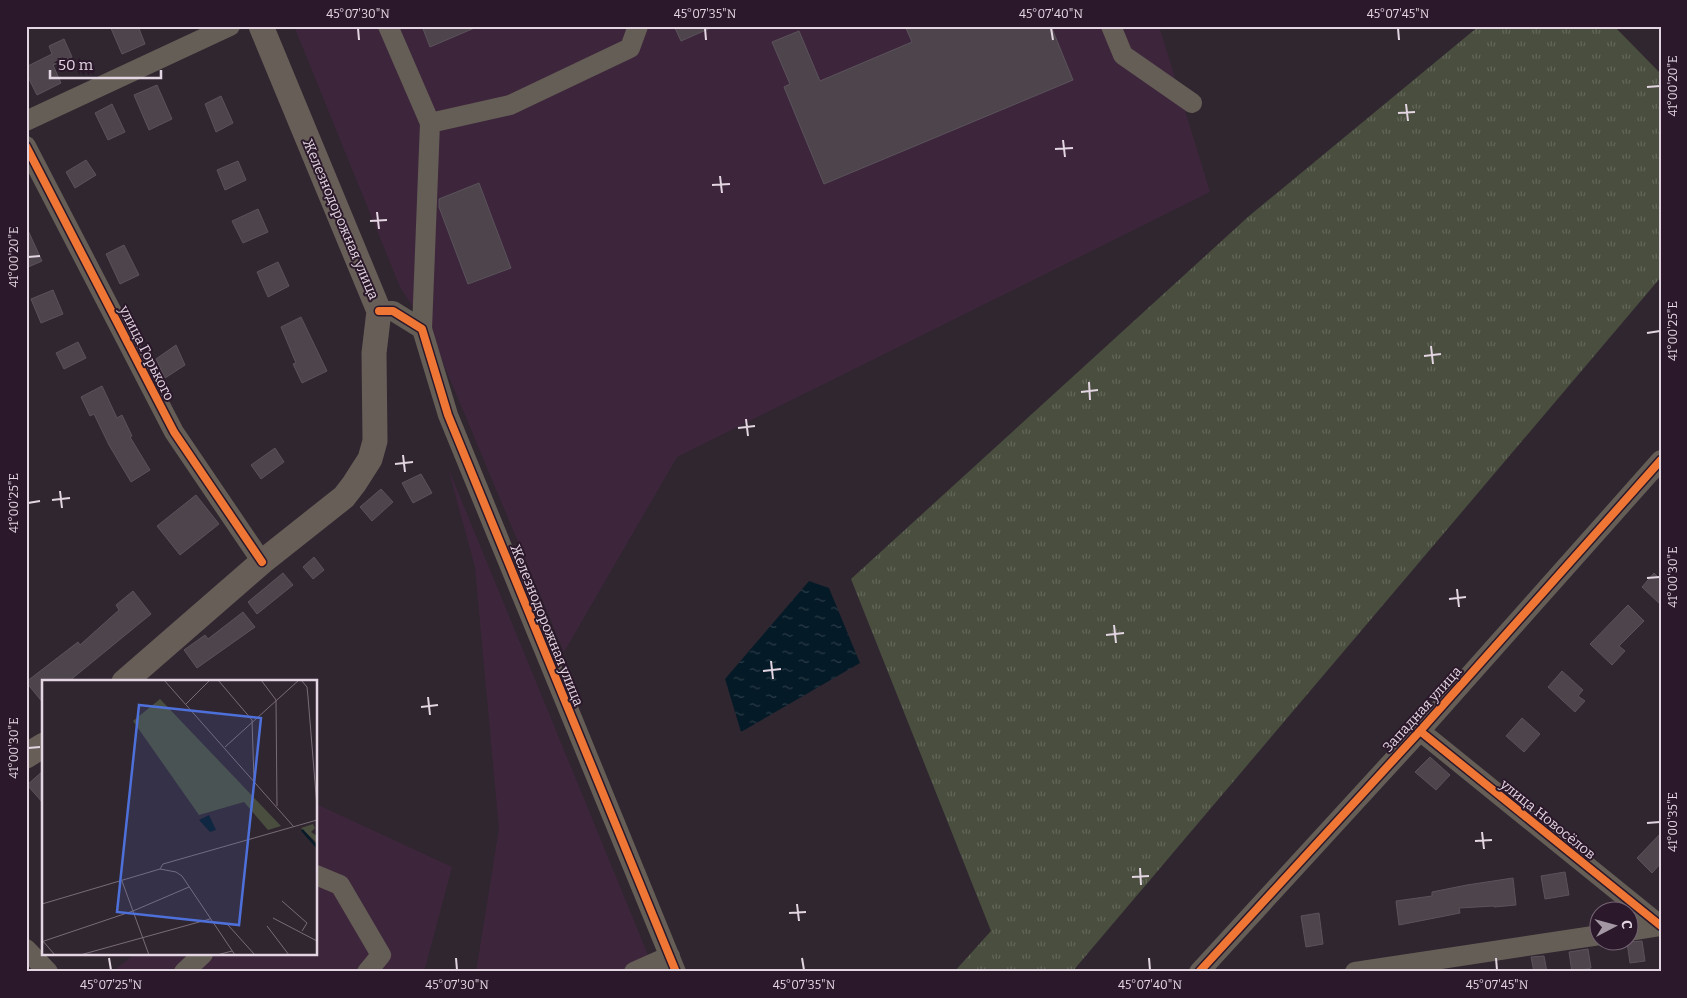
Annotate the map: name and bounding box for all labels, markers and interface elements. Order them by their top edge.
text: 45°07'30"N [326,7,390,21]
text: 45°07'35"N [674,7,737,21]
text: 45°07'40"N [1019,7,1083,21]
text: 45°07'45"N [1367,7,1430,21]
scale bar [50,48,161,80]
text: 41°00'20"E [1666,55,1680,117]
text: 50 m [58,56,94,74]
street label: Железнодорожная улица [299,136,382,303]
text: 41°00'20"E [7,226,21,288]
text: 41°00'25"E [1666,301,1680,361]
street label: улица Горького [115,302,178,404]
text: 41°00'25"E [7,473,21,533]
street label: Железнодорожная улица [506,542,587,709]
text: 41°00'30"E [1666,546,1680,608]
street label: Западная улица [1379,663,1466,756]
inset map [42,680,318,956]
text: 41°00'30"E [7,717,21,779]
street label: улица Новосёлов [1496,775,1599,863]
text: 41°00'35"E [1666,792,1680,852]
north arrow [1590,900,1640,950]
text: С [1618,919,1635,930]
text: 45°07'25"N [80,978,143,992]
text: 45°07'30"N [425,978,489,992]
text: 45°07'35"N [773,978,836,992]
text: 45°07'40"N [1118,978,1182,992]
text: 45°07'45"N [1466,978,1529,992]

